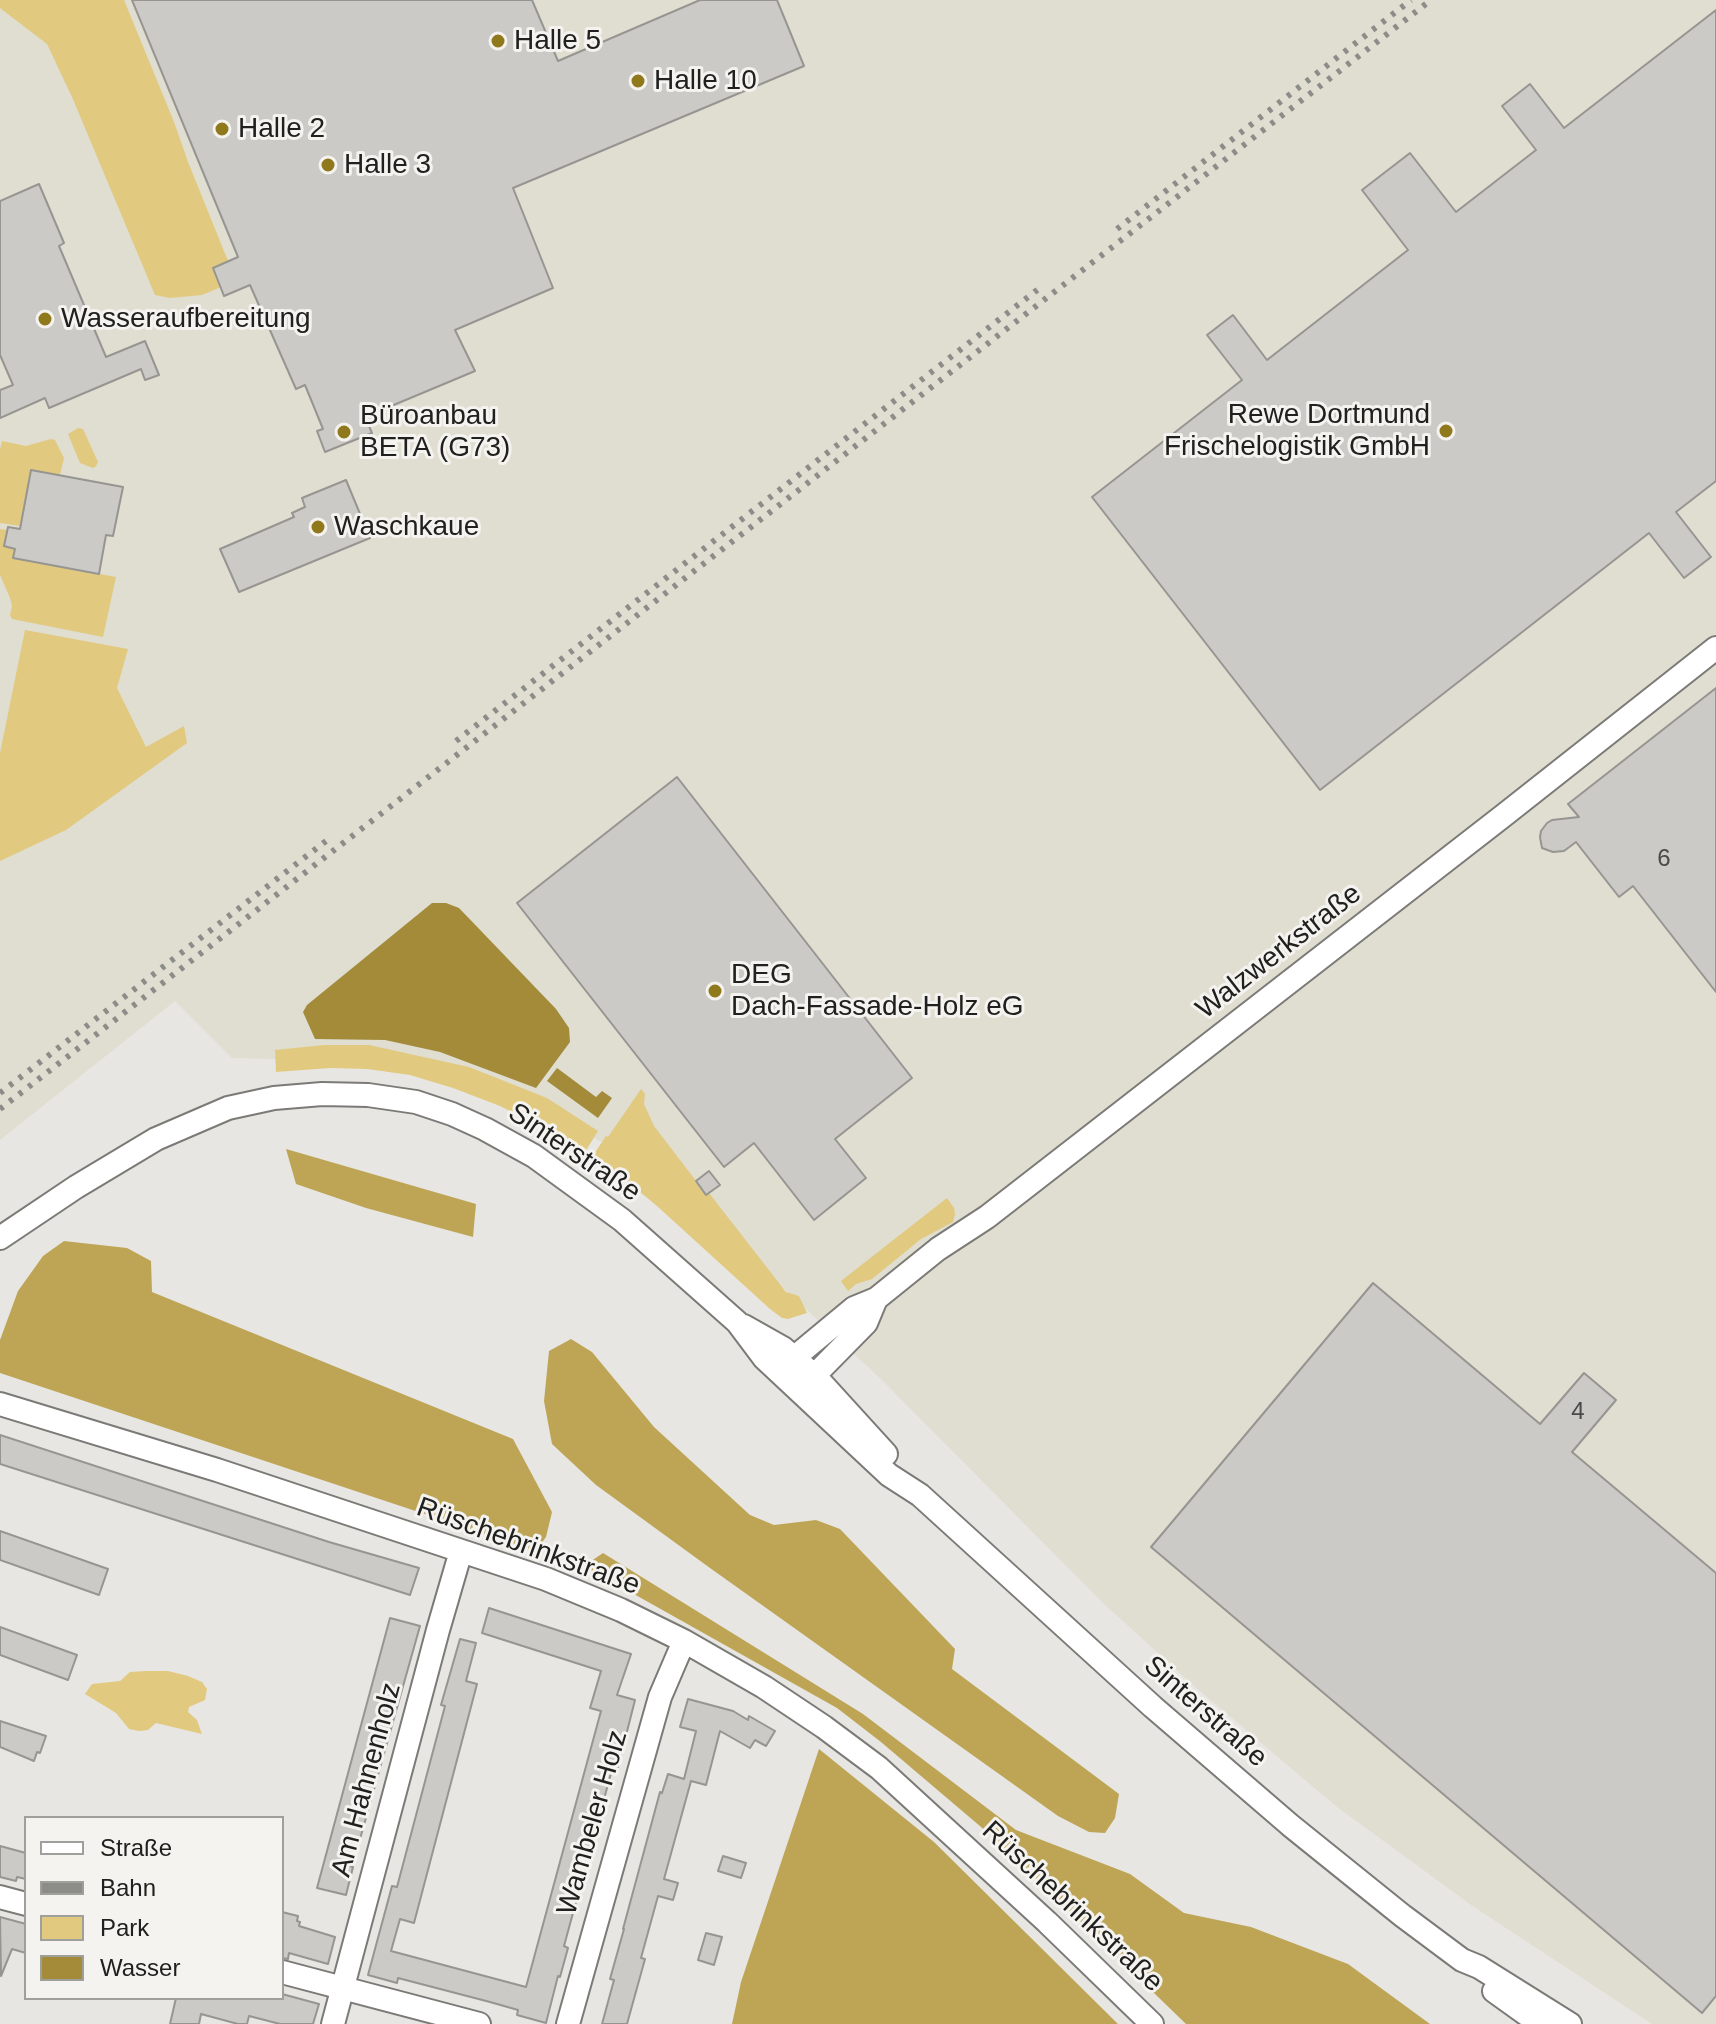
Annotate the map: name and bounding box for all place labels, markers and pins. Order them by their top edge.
place label: Halle 5 [514,24,601,58]
marker: Halle 5 [489,32,507,50]
place label: Halle 10 [654,64,757,98]
marker: Halle 10 [629,72,647,90]
place label: Halle 2 [238,112,325,146]
marker: Halle 2 [213,120,231,138]
place label: Halle 3 [344,148,431,182]
marker: Halle 3 [319,156,337,174]
place label: Wasseraufbereitung [61,302,311,336]
marker: Wasseraufbereitung [36,310,54,328]
place label: Rewe Dortmund Frischelogistik GmbH [1164,398,1430,464]
place label: Büroanbau BETA (G73) [360,399,510,465]
marker: Rewe Dortmund Frischelogistik GmbH [1437,422,1455,440]
marker: Büroanbau BETA (G73) [335,423,353,441]
place label: Waschkaue [334,510,479,544]
marker: Waschkaue [309,518,327,536]
place label: DEG Dach-Fassade-Holz eG [731,958,1024,1024]
marker: DEG Dach-Fassade-Holz eG [706,982,724,1000]

